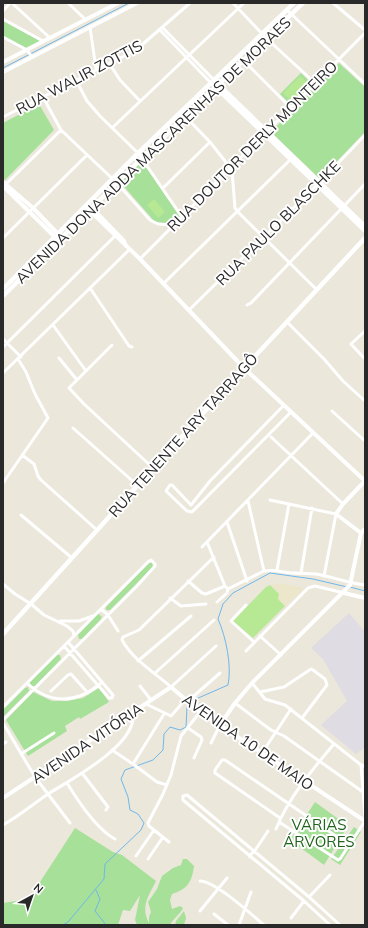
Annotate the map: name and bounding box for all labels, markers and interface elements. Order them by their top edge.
street label: AVENIDA DONA ADDA MASCARENHAS DE MORAES [11,13,295,287]
street label: RUA WALIR ZOTTIS [12,36,146,118]
street label: RUA DOUTOR DERLY MONTEIRO [163,57,341,235]
street label: RUA PAULO BLASCHKE [212,157,344,289]
street label: RUA TENENTE ARY TARRAGÔ [104,349,262,521]
street label: AVENIDA 10 DE MAIO [179,690,317,794]
street label: AVENIDA VITÓRIA [28,699,146,787]
park label: VÁRIAS ÁRVORES [283,815,355,851]
north arrow [12,876,52,916]
text: N [31,880,46,896]

